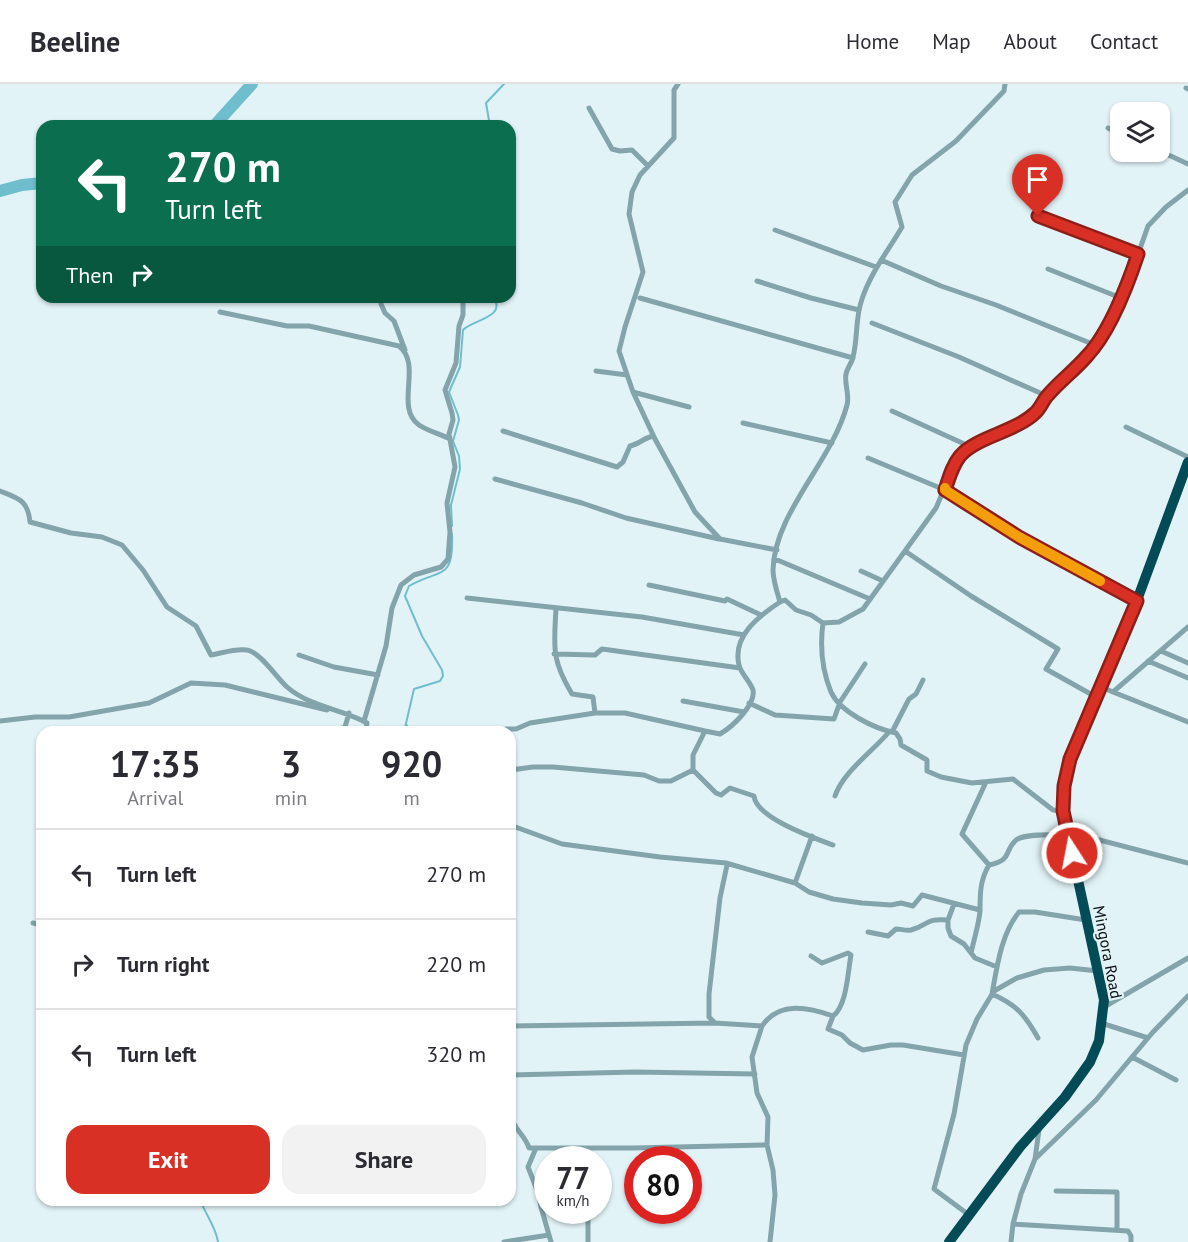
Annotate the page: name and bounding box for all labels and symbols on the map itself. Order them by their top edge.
pin [1012,154,1063,216]
position arrow [1040,821,1104,885]
street label: Mingora Road [1089,904,1127,1000]
speed limit sign: 80 [624,1146,702,1224]

